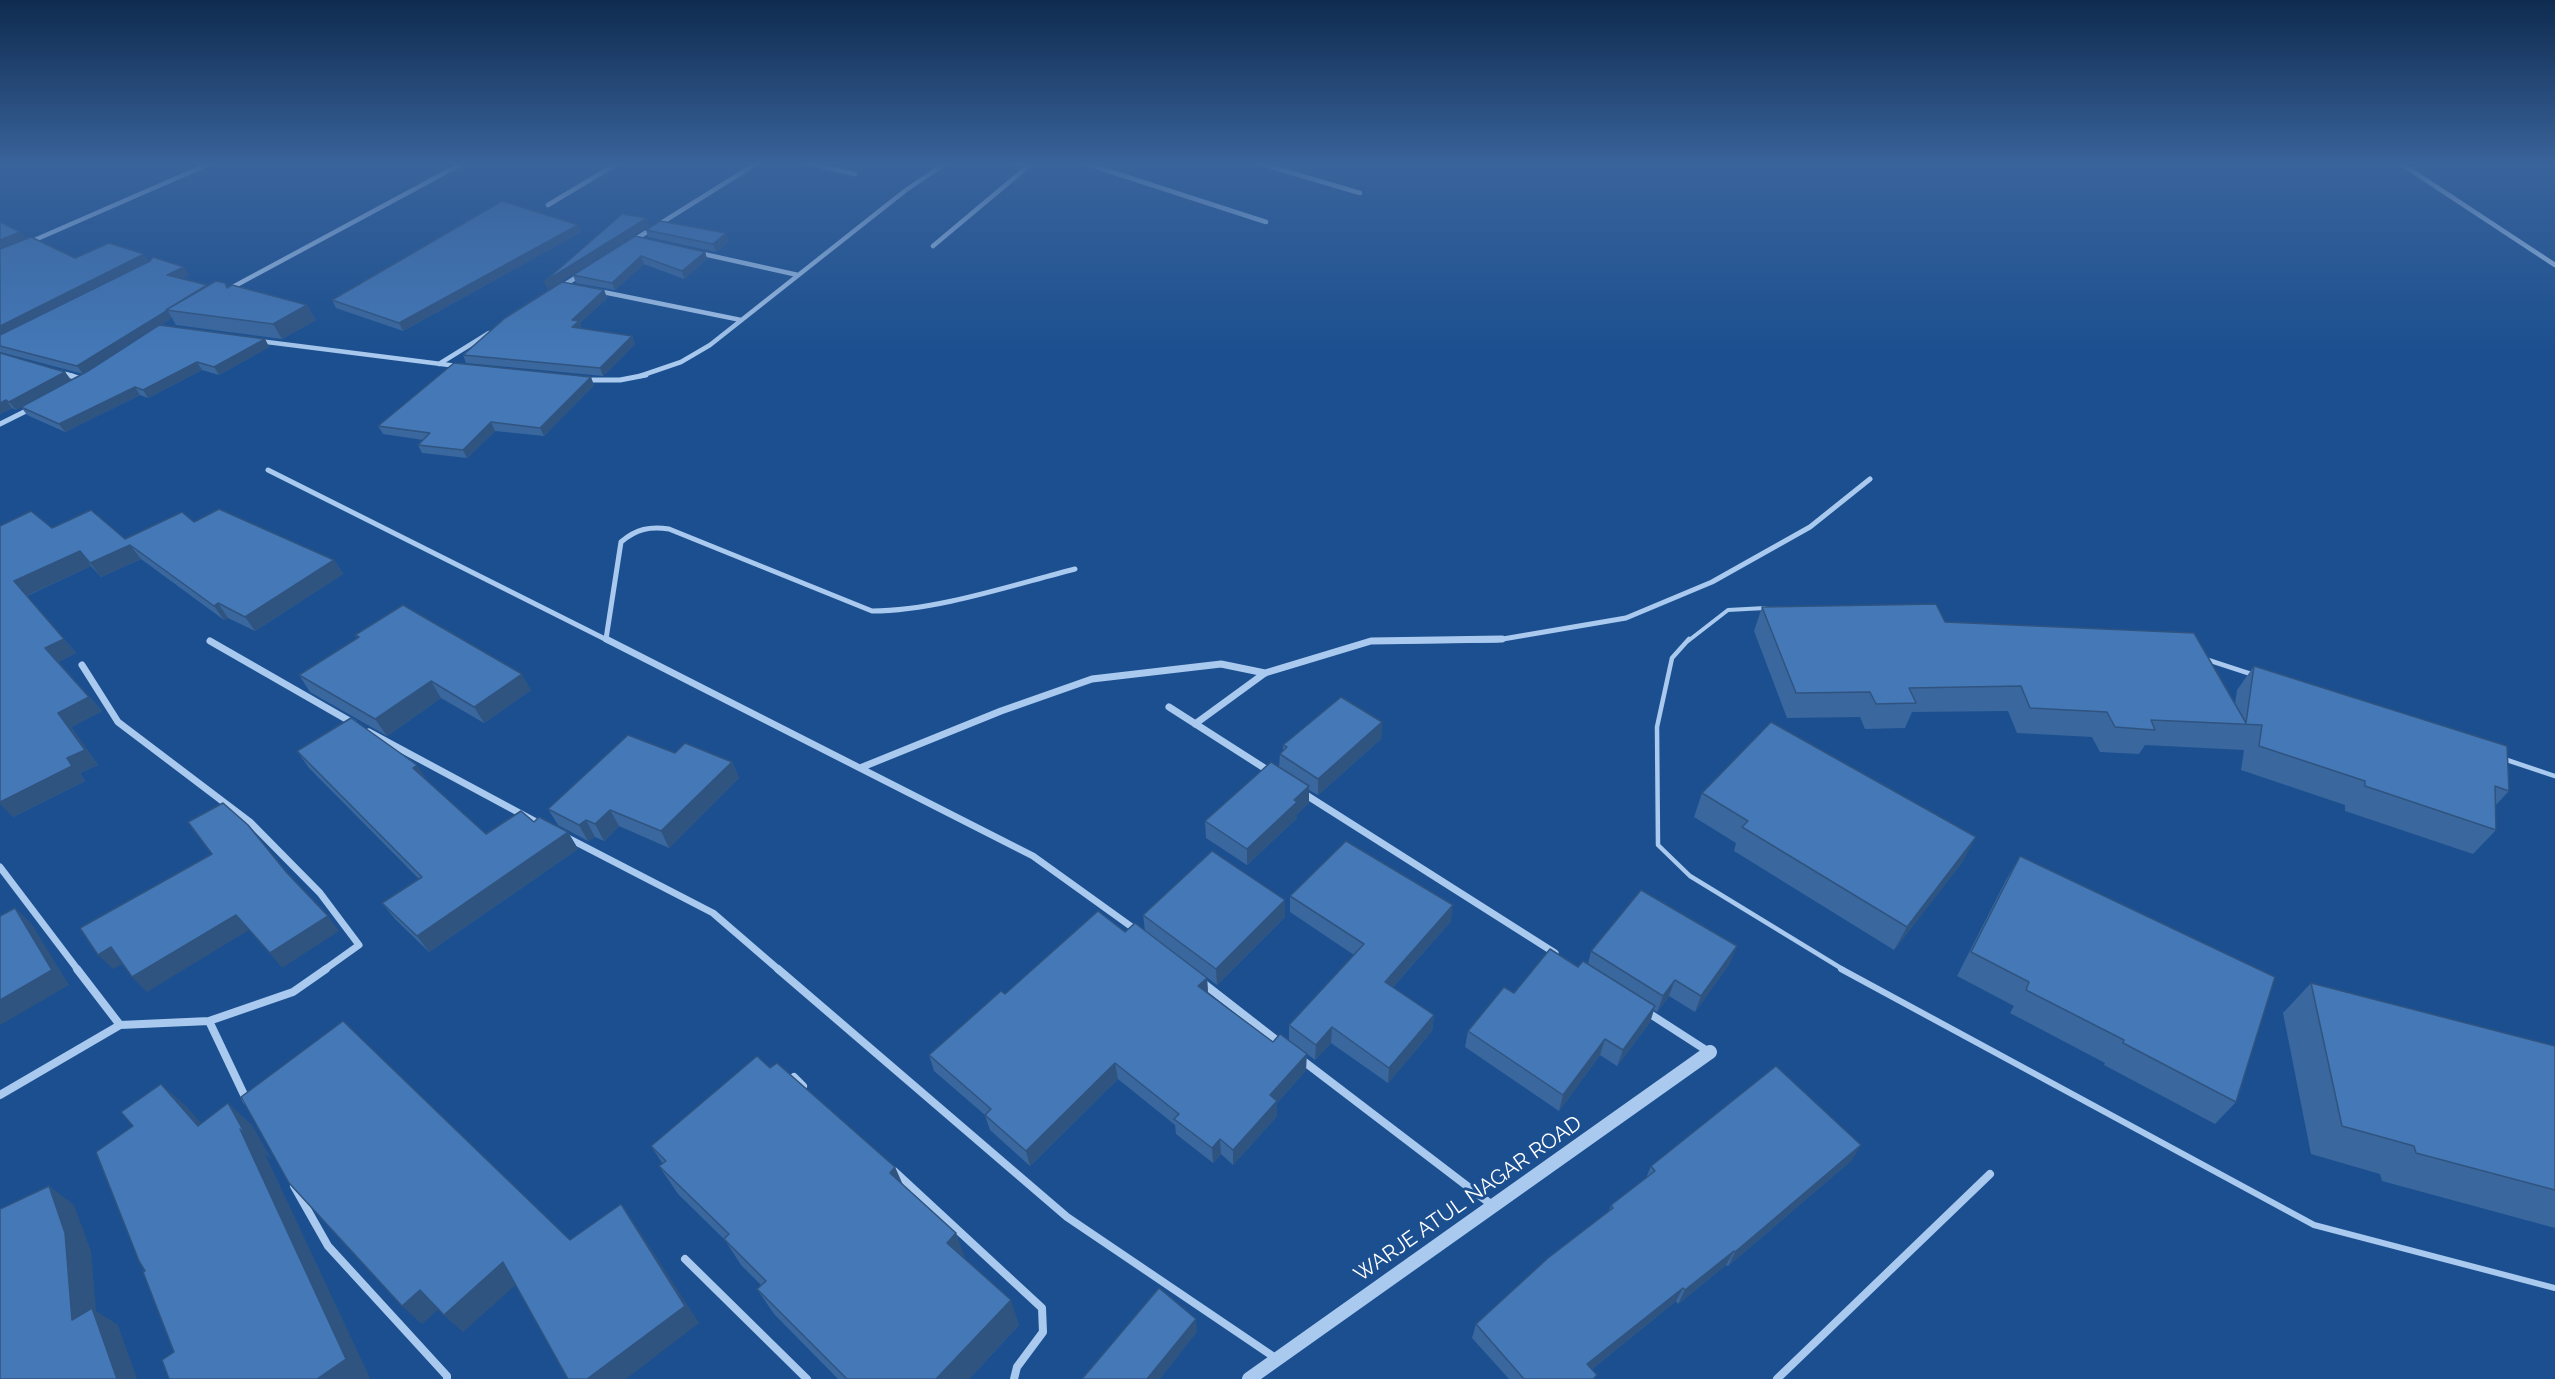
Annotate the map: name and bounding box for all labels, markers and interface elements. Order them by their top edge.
street label: WARJE ATUL NAGAR ROAD [1349,1111,1587,1287]

